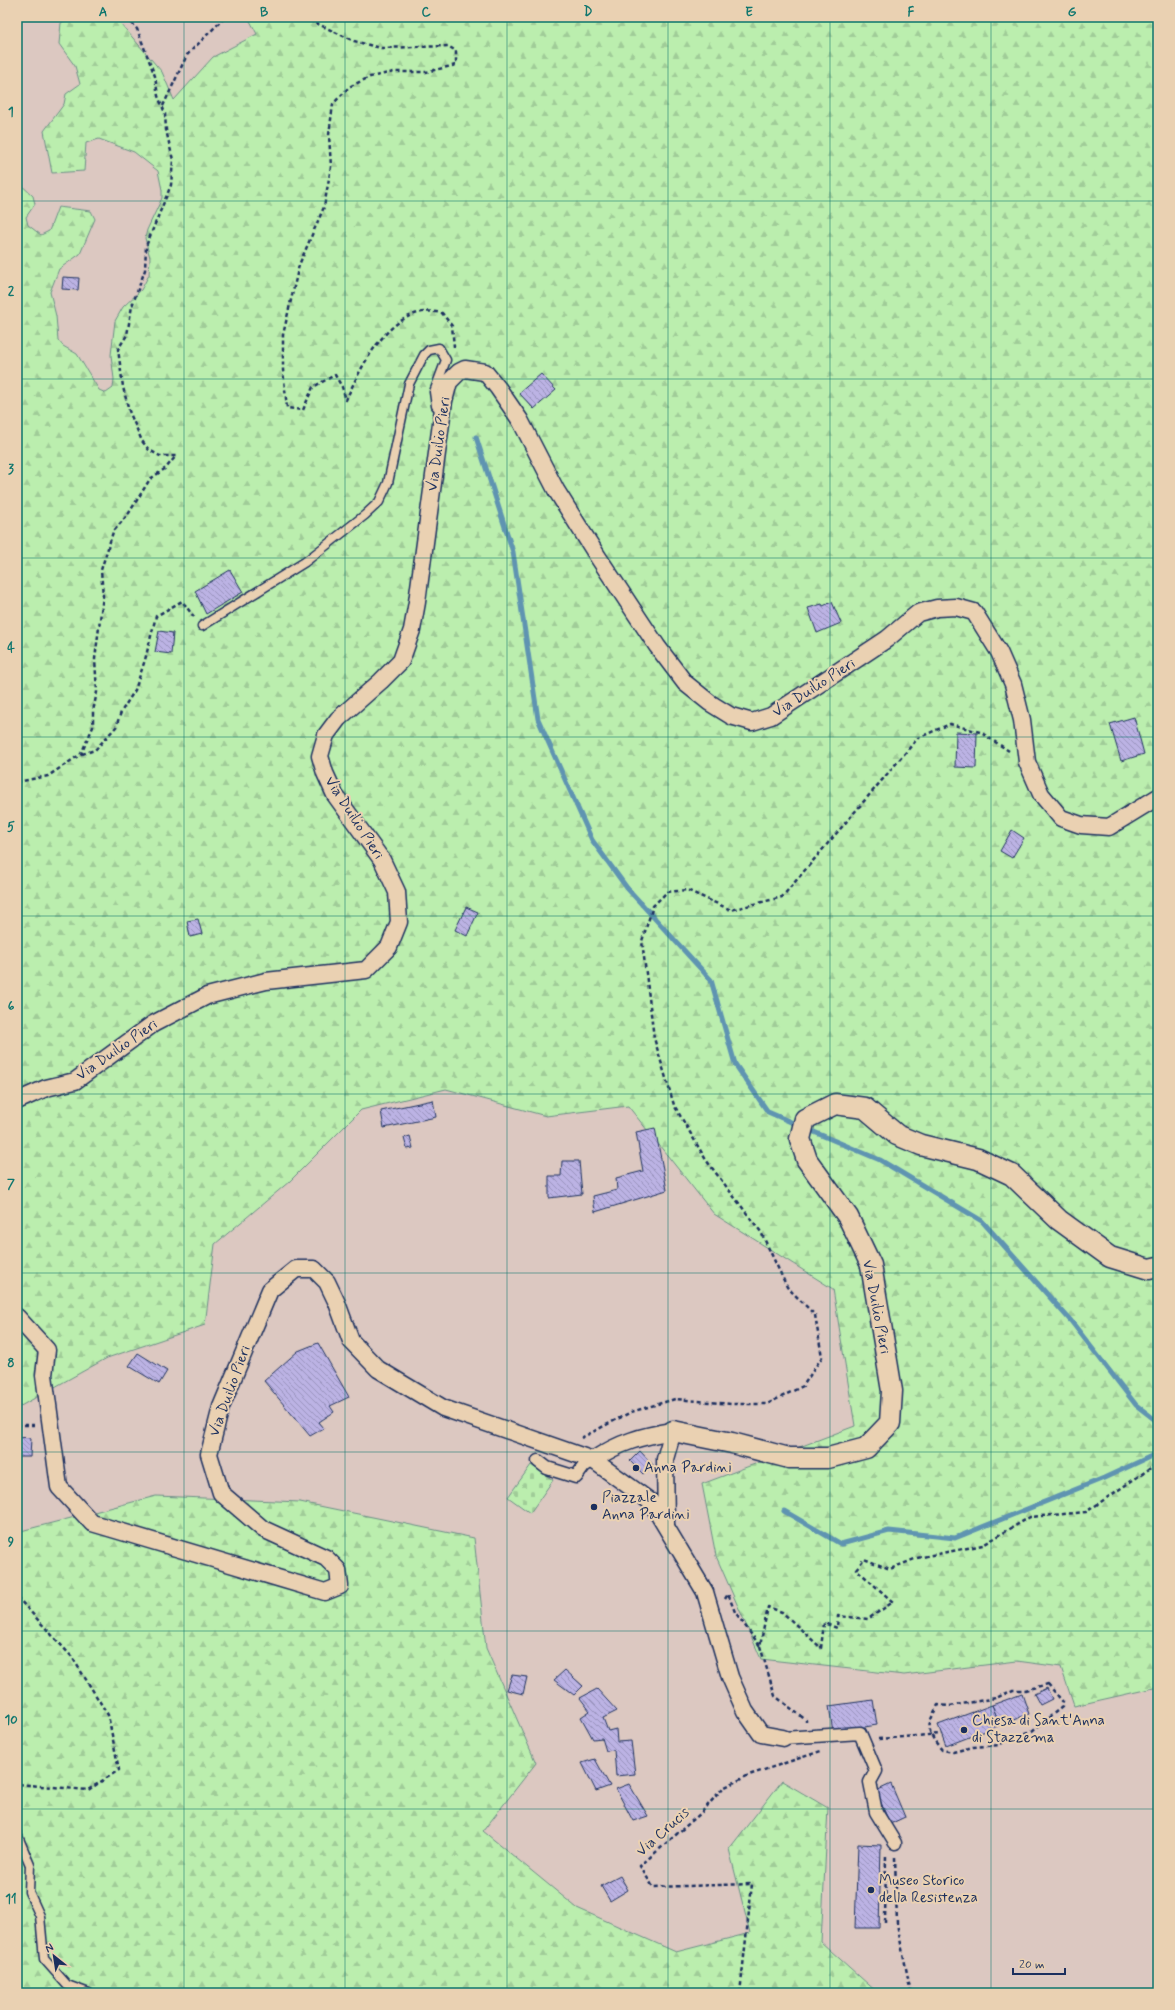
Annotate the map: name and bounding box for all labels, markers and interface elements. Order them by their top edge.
text: A [99,4,107,21]
text: B [260,4,269,21]
text: C [421,4,431,21]
text: D [584,4,593,21]
text: E [745,4,753,21]
text: F [908,4,915,21]
text: G [1068,4,1077,21]
text: 1 [8,104,14,121]
text: 2 [8,283,15,300]
street label: Via Duilio Pieri [422,395,456,493]
text: 3 [8,461,14,478]
text: 4 [7,640,15,657]
street label: Via Duilio Pieri [769,654,859,722]
street label: Via Duilio Pieri [320,773,388,863]
text: 5 [7,819,15,836]
text: 6 [8,998,15,1015]
street label: Via Duilio Pieri [72,1014,162,1086]
text: 7 [7,1176,15,1193]
street label: Via Duilio Pieri [857,1258,895,1356]
street label: Via Duilio Pieri [204,1343,256,1439]
text: 8 [7,1355,15,1372]
place label: Anna Pardini [644,1458,732,1478]
marker: Anna Pardini [631,1463,641,1473]
place label: Piazzale Anna Pardini [602,1488,690,1525]
marker: Piazzale Anna Pardini [589,1502,599,1512]
text: 9 [8,1534,15,1551]
place label: Chiesa di Sant'Anna di Stazzema [972,1711,1105,1748]
text: 10 [4,1712,18,1729]
marker: Chiesa di Sant'Anna di Stazzema [959,1725,969,1735]
street label: Via Crucis [632,1802,694,1861]
place label: Museo Storico della Resistenza [879,1871,978,1908]
marker: Museo Storico della Resistenza [866,1885,876,1895]
text: 11 [5,1891,17,1908]
north arrow [34,1936,74,1976]
text: N [43,1940,56,1956]
scale bar [1013,1950,1065,1976]
text: 20 m [1019,1957,1045,1973]

